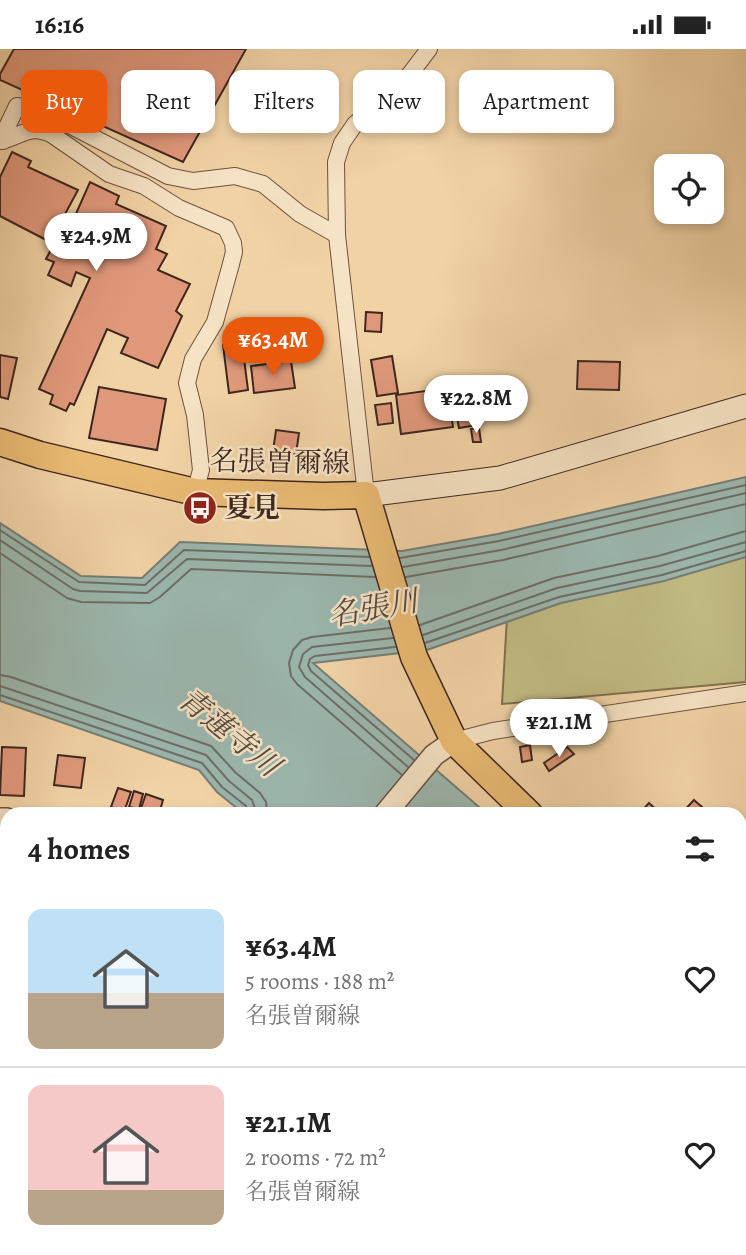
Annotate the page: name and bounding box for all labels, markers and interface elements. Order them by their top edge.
text: 16:16 [35,7,84,42]
chip: Buy [21,70,107,133]
chip: Rent [121,70,215,133]
chip: Filters [229,70,339,133]
chip: New [353,70,445,133]
chip: Apartment [459,70,614,133]
map controls [654,154,724,224]
button: locate [654,154,724,224]
pin: ¥24.9M [39,213,153,273]
text: ¥24.9M [60,220,132,251]
pin: ¥63.4M [216,317,330,377]
text: ¥63.4M [238,324,308,355]
pin: ¥22.8M [419,375,533,435]
text: ¥22.8M [440,382,512,413]
street label: 名張曽爾線 [210,442,350,482]
bus stop icon: 夏見 [181,489,219,527]
place label: 夏見 [224,489,280,527]
water label: 名張川 [325,580,424,636]
water label: 青蓮寺川 [170,679,291,787]
pin: ¥21.1M [502,699,616,759]
text: ¥21.1M [526,706,592,737]
text: 4 homes [28,829,130,869]
icon: filters [681,830,719,868]
text: ¥63.4M [245,926,337,966]
icon: home [84,937,168,1021]
icon: heart [681,960,719,998]
text: 5 rooms · 188 m² [245,966,394,997]
text: 名張曽爾線 [245,1000,360,1031]
text: ¥21.1M [245,1102,332,1142]
icon: home [84,1113,168,1197]
icon: heart [681,1136,719,1174]
text: 2 rooms · 72 m² [245,1142,386,1173]
text: 名張曽爾線 [245,1176,360,1207]

